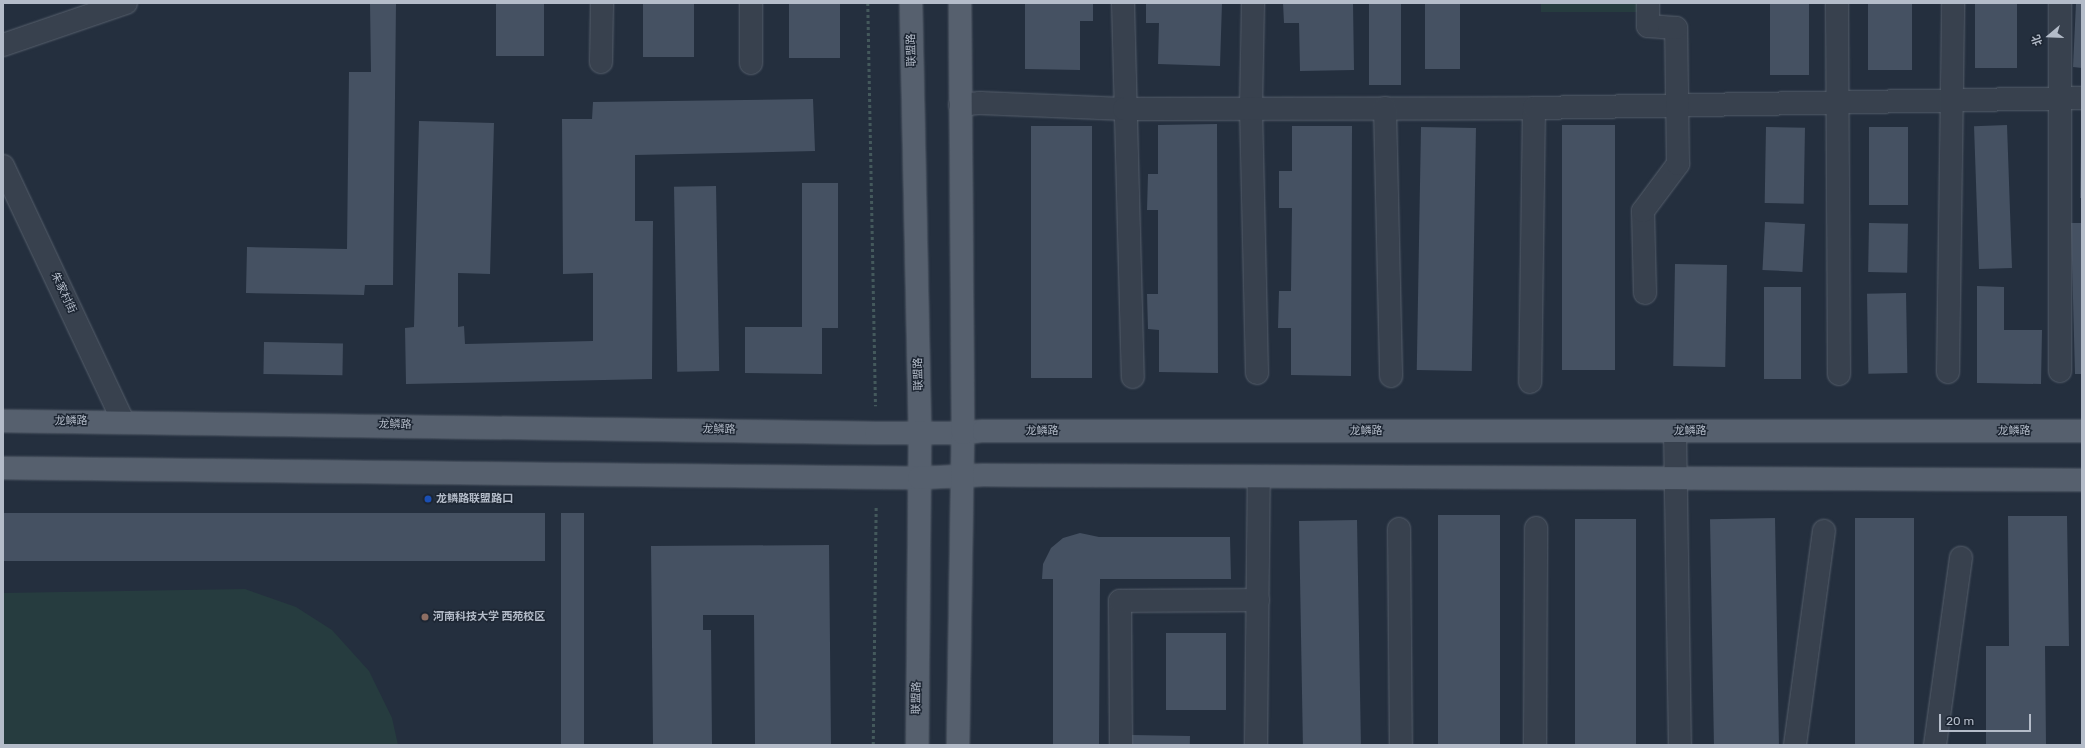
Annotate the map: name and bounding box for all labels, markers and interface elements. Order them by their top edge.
north arrow [2029,16,2069,56]
street label: 联盟路 [905,33,919,67]
text: 北 [2029,33,2045,47]
street label: 朱家村街 [48,270,78,316]
street label: 联盟路 [912,357,926,391]
street label: 龙鳞路 [55,414,87,428]
street label: 龙鳞路 [378,418,412,432]
street label: 龙鳞路 [702,423,736,437]
street label: 龙鳞路 [1026,424,1058,438]
street label: 龙鳞路 [1350,424,1382,438]
street label: 龙鳞路 [1674,424,1706,438]
street label: 龙鳞路 [1998,424,2030,438]
place label: 龙鳞路联盟路口 [436,492,513,506]
marker: 龙鳞路联盟路口 [423,494,433,504]
place label: 河南科技大学 西苑校区 [433,610,545,624]
marker: 河南科技大学 西苑校区 [420,612,430,622]
street label: 联盟路 [910,681,924,715]
scale bar [1941,706,2033,732]
text: 20 m [1946,714,1974,728]

